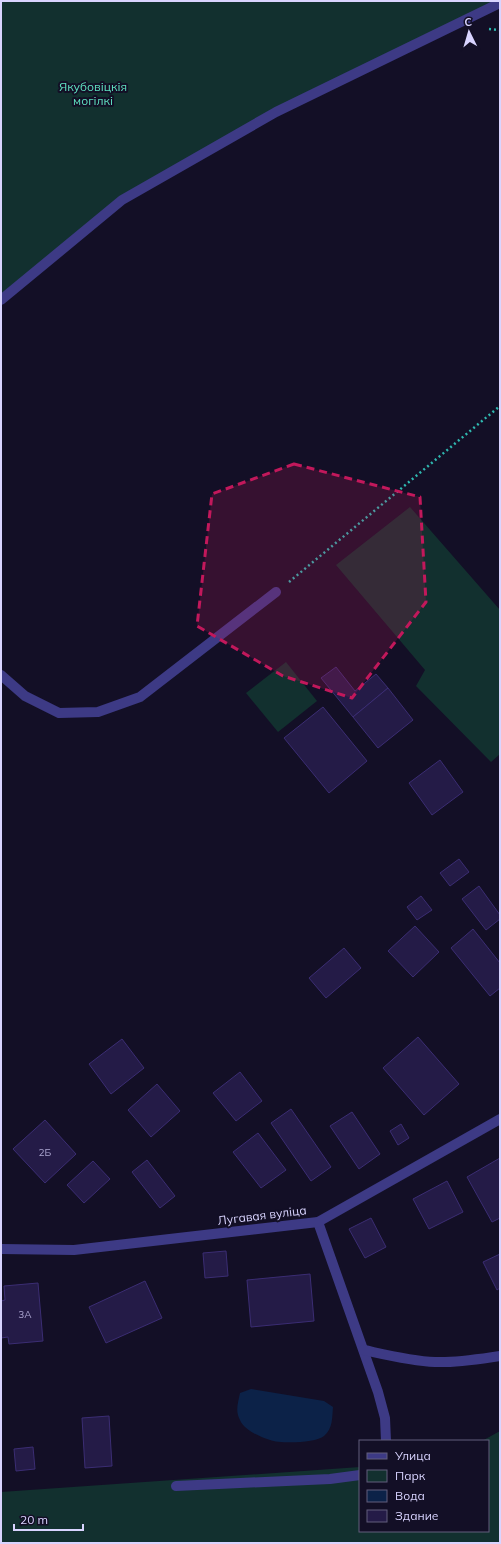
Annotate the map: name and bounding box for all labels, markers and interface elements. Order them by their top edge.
north arrow [449,12,489,52]
text: С [464,15,473,29]
park label: Якубовіцкія могілкі [59,79,127,108]
house number: 2Б [39,1146,52,1159]
street label: Лугавая вуліца [217,1202,307,1228]
house number: 3А [18,1308,32,1321]
legend [359,1440,489,1532]
text: Улица [394,1448,431,1463]
text: Парк [395,1468,426,1483]
text: Вода [395,1488,425,1503]
scale bar [14,1506,83,1532]
text: Здание [395,1508,439,1523]
text: 20 m [20,1512,48,1527]

